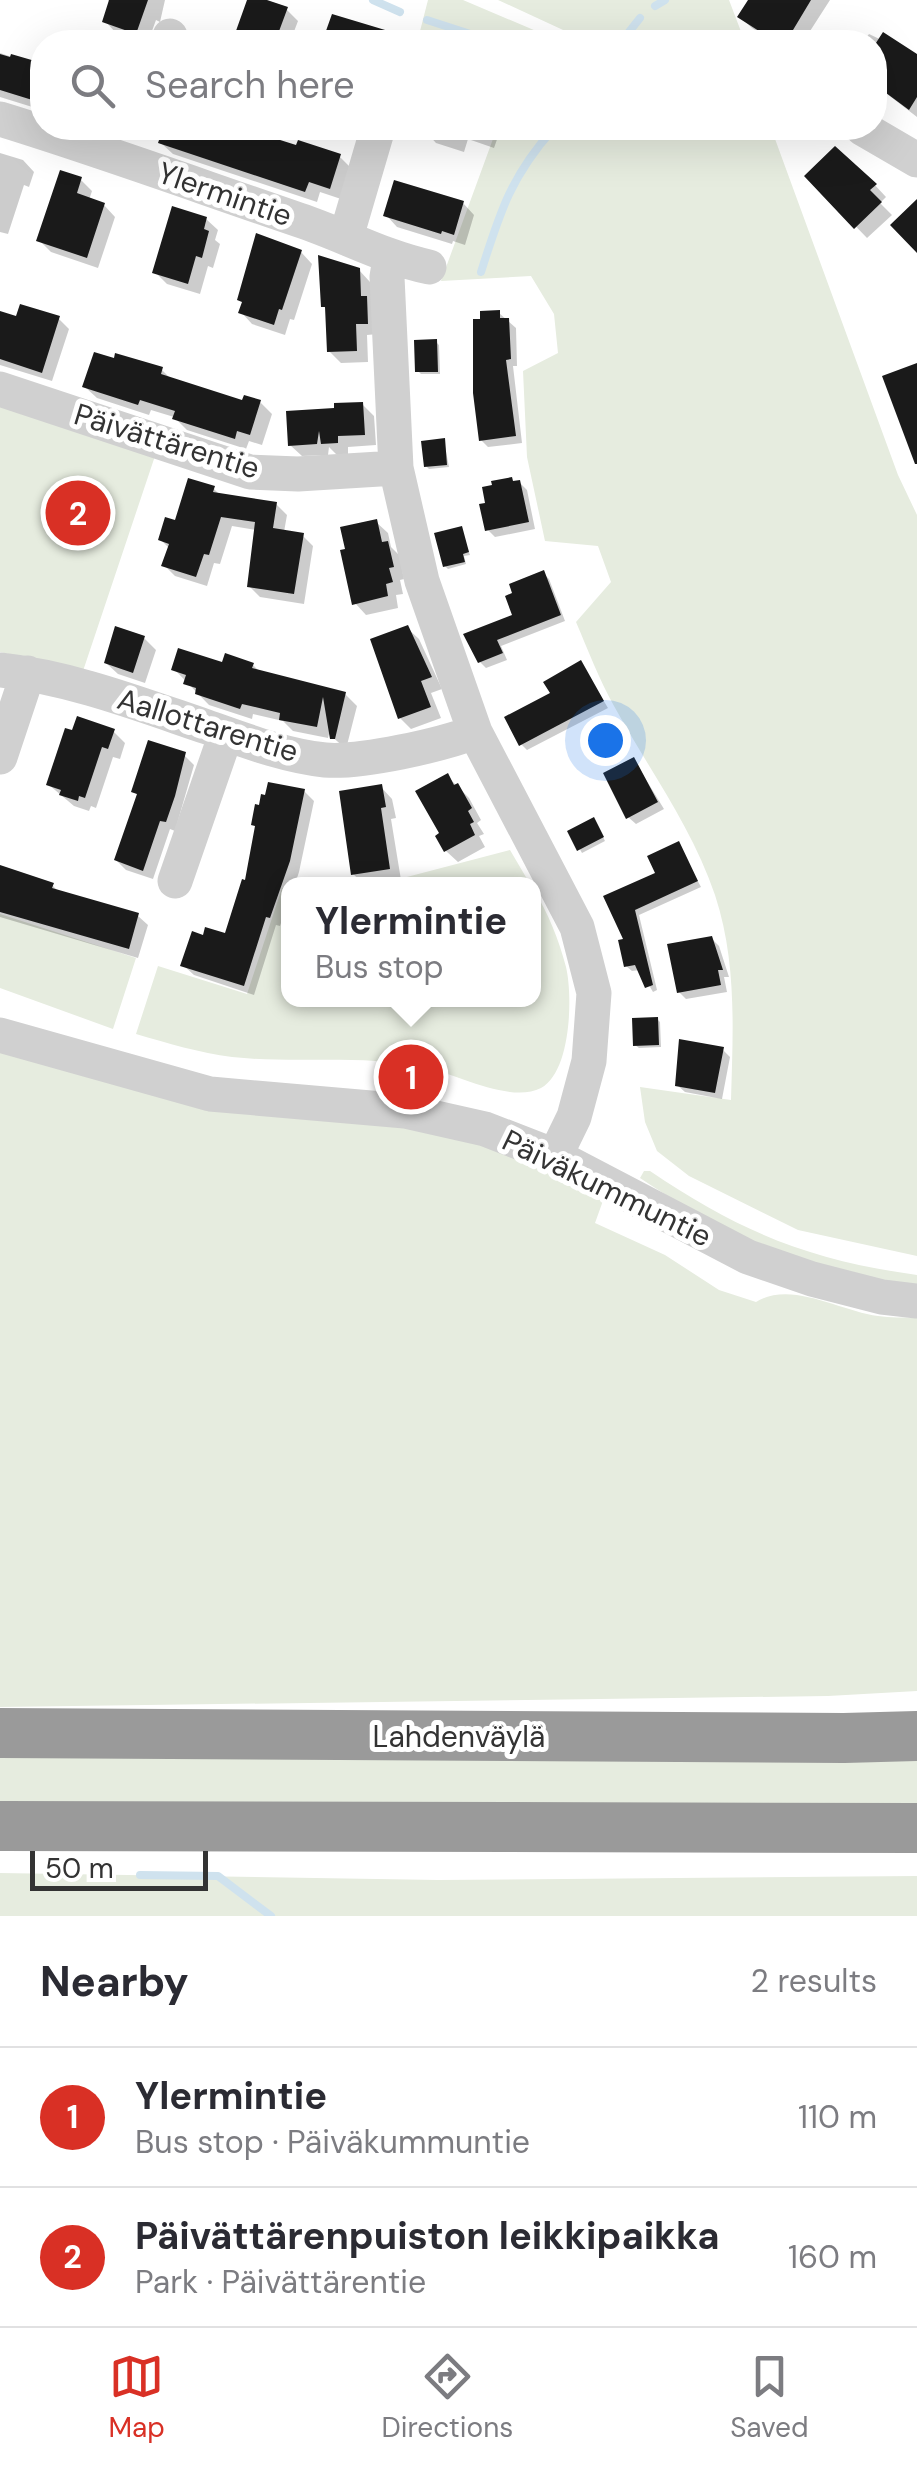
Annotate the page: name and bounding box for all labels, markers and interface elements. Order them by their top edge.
search box [30,30,887,140]
icon: search [65,58,120,113]
text: Search here [145,60,355,110]
street label: Ylermintie [153,153,297,235]
street label: Päivättärentie [70,394,264,488]
pin: 2 [46,476,110,550]
street label: Aallottarentie [113,679,303,771]
your location [580,715,631,766]
popup [281,877,541,1007]
text: Ylermintie [315,896,507,946]
text: Bus stop [315,946,444,988]
pin: 1 [378,1040,444,1114]
street label: Päiväkummuntie [496,1121,718,1255]
street label: Lahdenväylä [373,1717,545,1756]
scale bar [30,1846,208,1890]
text: 50 m [45,1850,114,1887]
text: Nearby [40,1954,189,2009]
text: 2 results [751,1960,877,2002]
text: Ylermintie [135,2071,327,2121]
text: 1 [67,2096,78,2138]
text: 110 m [798,2096,877,2138]
text: Bus stop · Päiväkummuntie [135,2121,530,2163]
text: Päivättärenpuiston leikkipaikka [135,2211,720,2261]
text: 2 [63,2236,82,2278]
text: 160 m [788,2236,877,2278]
text: Park · Päivättärentie [135,2261,426,2303]
tab: Map [108,2349,165,2446]
tab: Directions [382,2349,513,2446]
tab: Saved [730,2349,809,2446]

